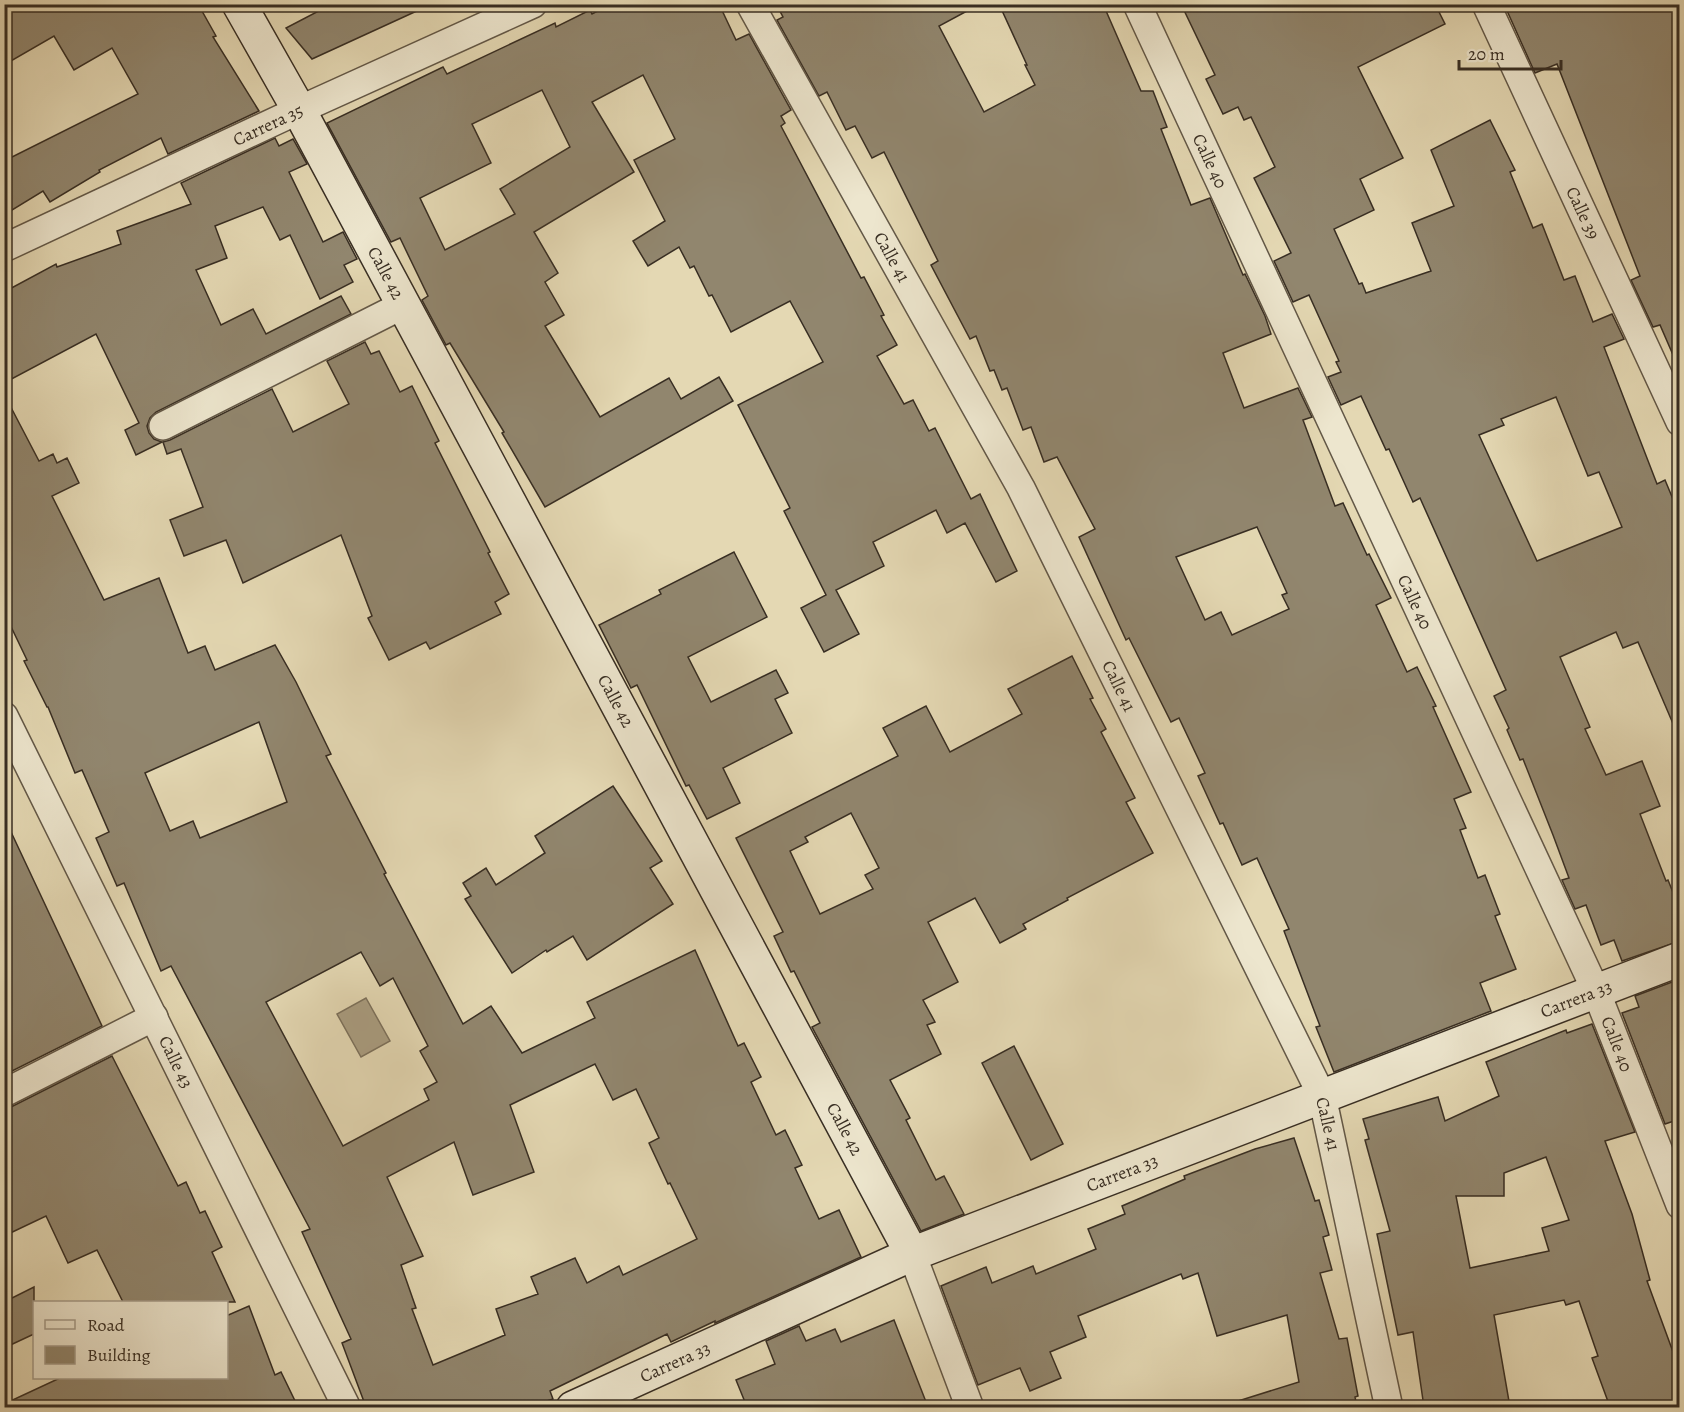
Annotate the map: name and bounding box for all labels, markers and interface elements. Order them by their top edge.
scale bar [1459,33,1561,71]
text: 20 m [1468,42,1505,66]
street label: Carrera 35 [229,98,307,152]
street label: Calle 40 [1187,130,1233,192]
street label: Calle 39 [1560,183,1606,243]
street label: Calle 41 [868,227,916,287]
street label: Calle 42 [362,242,410,304]
street label: Calle 40 [1392,571,1438,633]
street label: Calle 41 [1096,656,1142,716]
street label: Calle 42 [592,670,640,732]
street label: Carrera 33 [1537,974,1615,1024]
street label: Calle 40 [1595,1013,1639,1075]
street label: Calle 43 [153,1032,199,1092]
street label: Calle 41 [1310,1095,1346,1153]
street label: Calle 42 [821,1098,869,1160]
street label: Carrera 33 [1083,1148,1161,1198]
legend [33,1301,228,1379]
text: Road [87,1313,125,1337]
street label: Carrera 33 [636,1336,714,1388]
text: Building [87,1343,151,1367]

